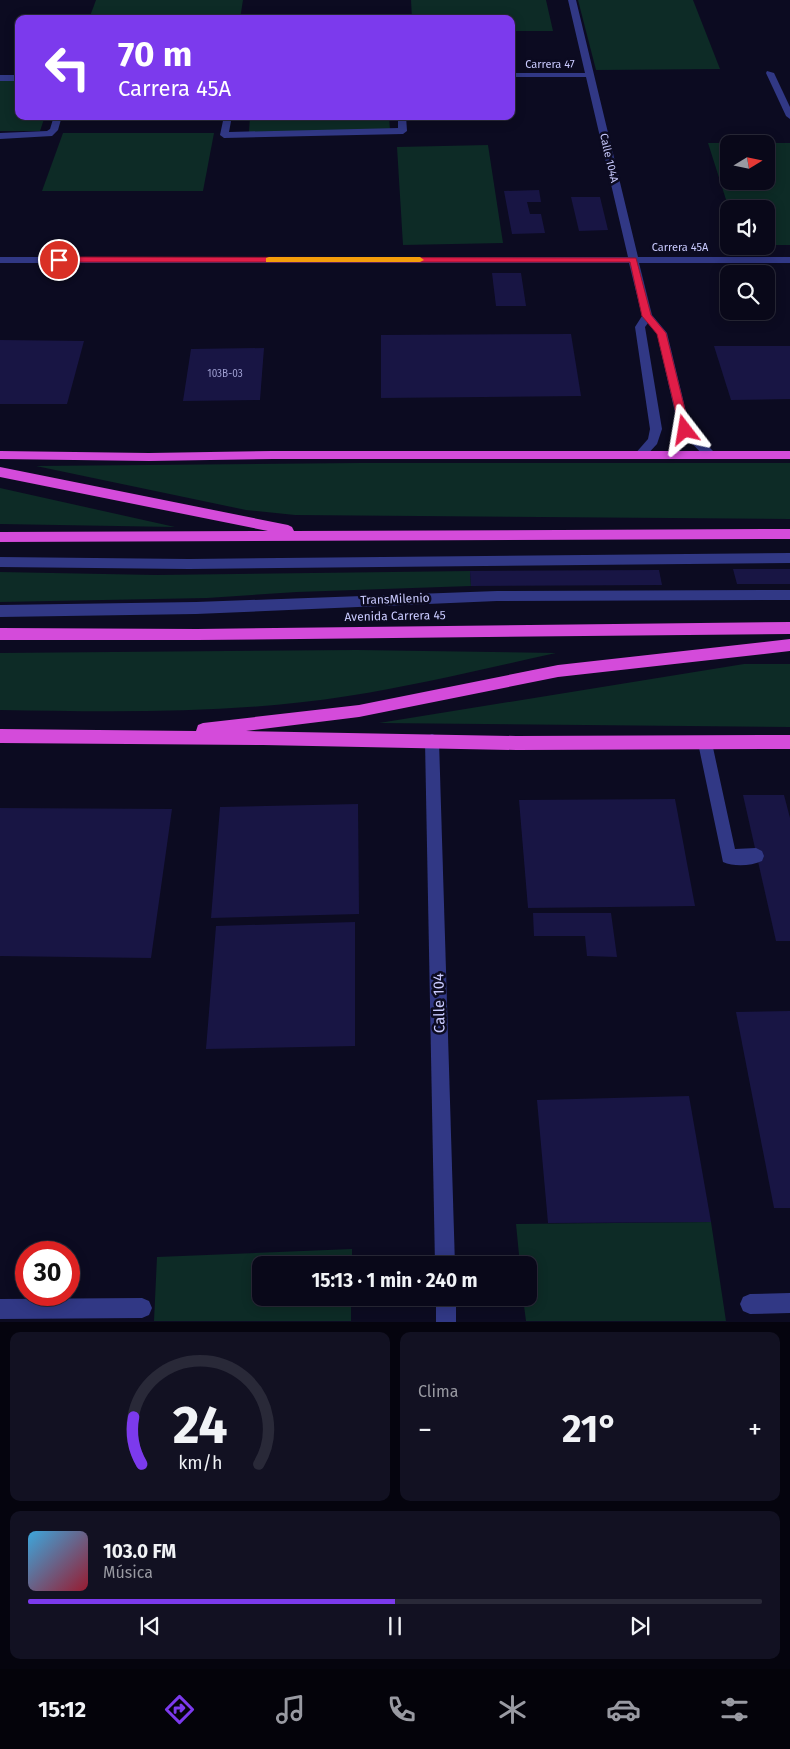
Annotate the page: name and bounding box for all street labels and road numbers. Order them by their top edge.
street label: Carrera 47 [525,58,575,71]
street label: Calle 104A [597,132,621,185]
street label: Carrera 45A [652,241,709,254]
street label: TransMilenio [360,591,430,607]
street label: Avenida Carrera 45 [344,608,446,624]
street label: Calle 104 [429,973,449,1033]

